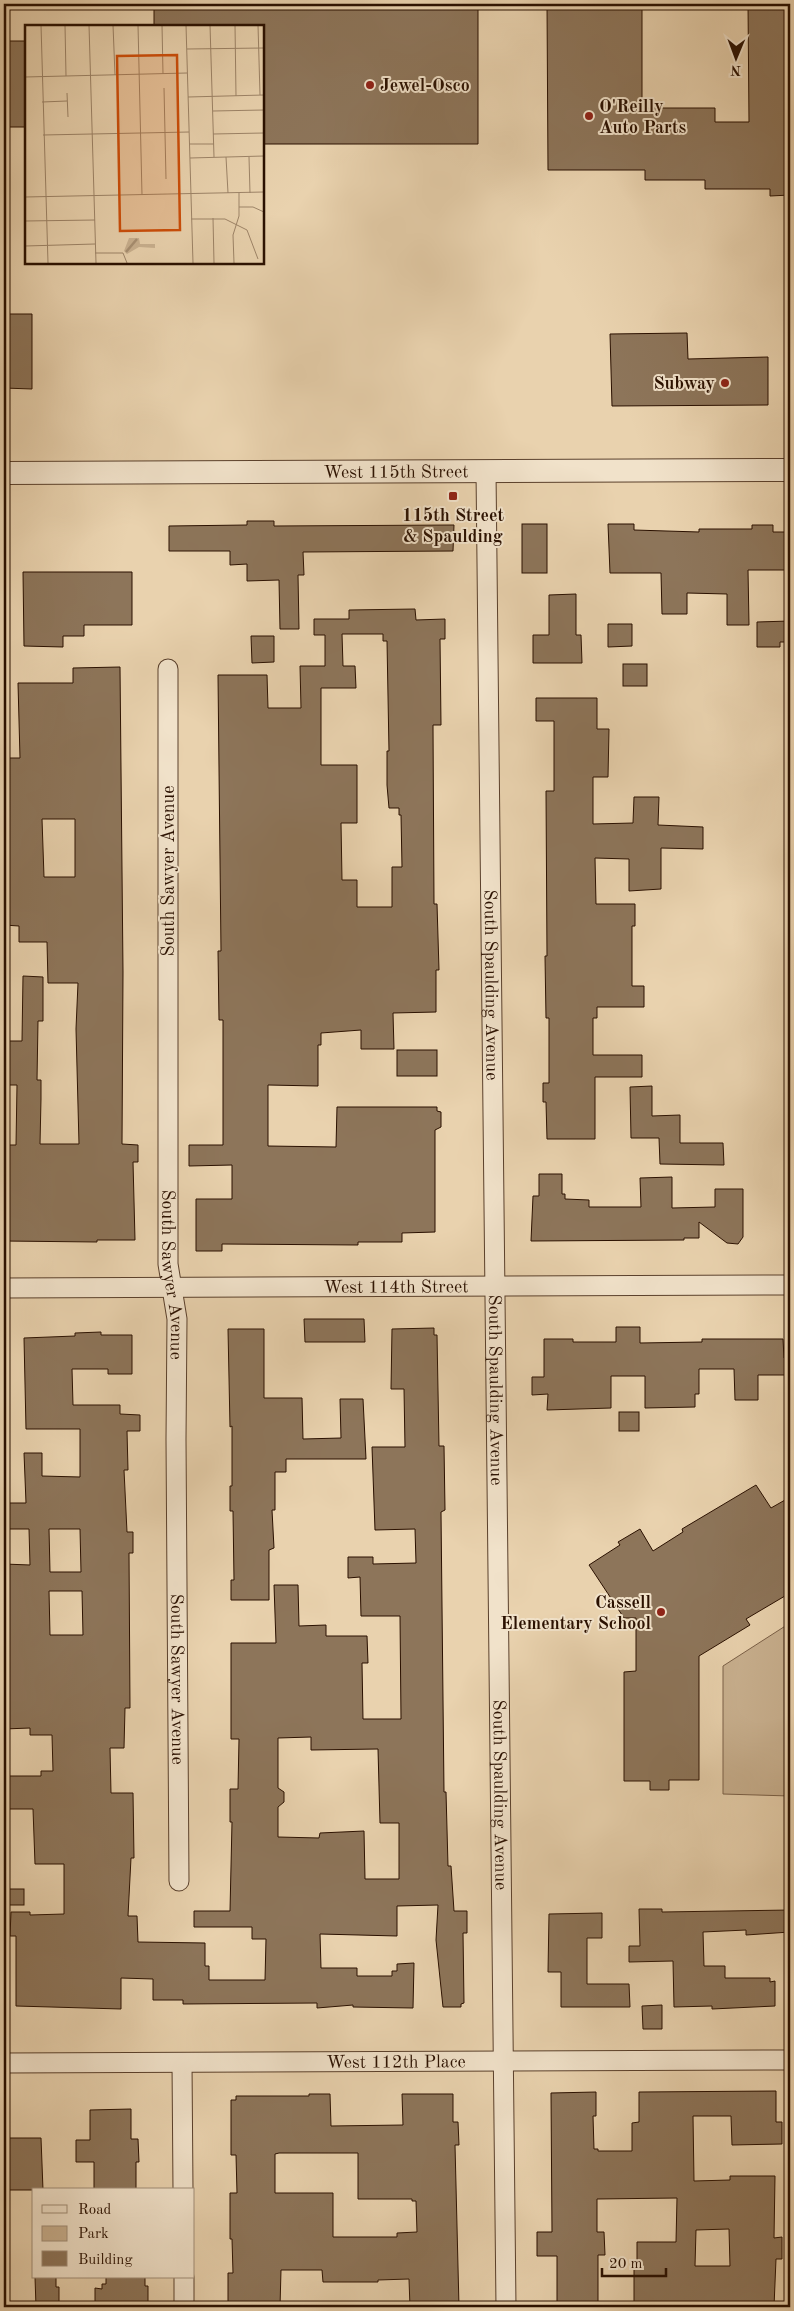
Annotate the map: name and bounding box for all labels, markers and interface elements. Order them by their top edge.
inset map [25,25,264,264]
north arrow [712,32,762,82]
text: N [730,63,741,77]
place label: Jewel-Osco [380,77,470,95]
marker: Jewel-Osco [364,79,376,91]
place label: O'Reilly Auto Parts [599,98,686,137]
marker: O'Reilly Auto Parts [583,110,595,122]
place label: Subway [653,375,715,393]
marker: Subway [719,377,731,389]
street label: West 115th Street [323,463,469,482]
marker: 115th Street & Spaulding [447,490,459,502]
place label: 115th Street & Spaulding [402,507,504,546]
street label: South Sawyer Avenue [160,786,178,956]
street label: South Spaulding Avenue [481,889,501,1080]
street label: South Sawyer Avenue [157,1189,185,1360]
street label: West 114th Street [323,1278,469,1297]
street label: South Spaulding Avenue [485,1294,505,1485]
street label: South Sawyer Avenue [167,1594,186,1765]
place label: Cassell Elementary School [500,1594,651,1633]
marker: Cassell Elementary School [655,1606,667,1618]
street label: South Spaulding Avenue [489,1699,509,1890]
street label: West 112th Place [326,2053,466,2072]
legend [32,2188,195,2278]
text: Road [78,2203,112,2218]
text: Park [78,2227,109,2242]
scale bar [602,2246,665,2278]
text: Building [78,2253,133,2268]
text: 20 m [609,2257,643,2272]

